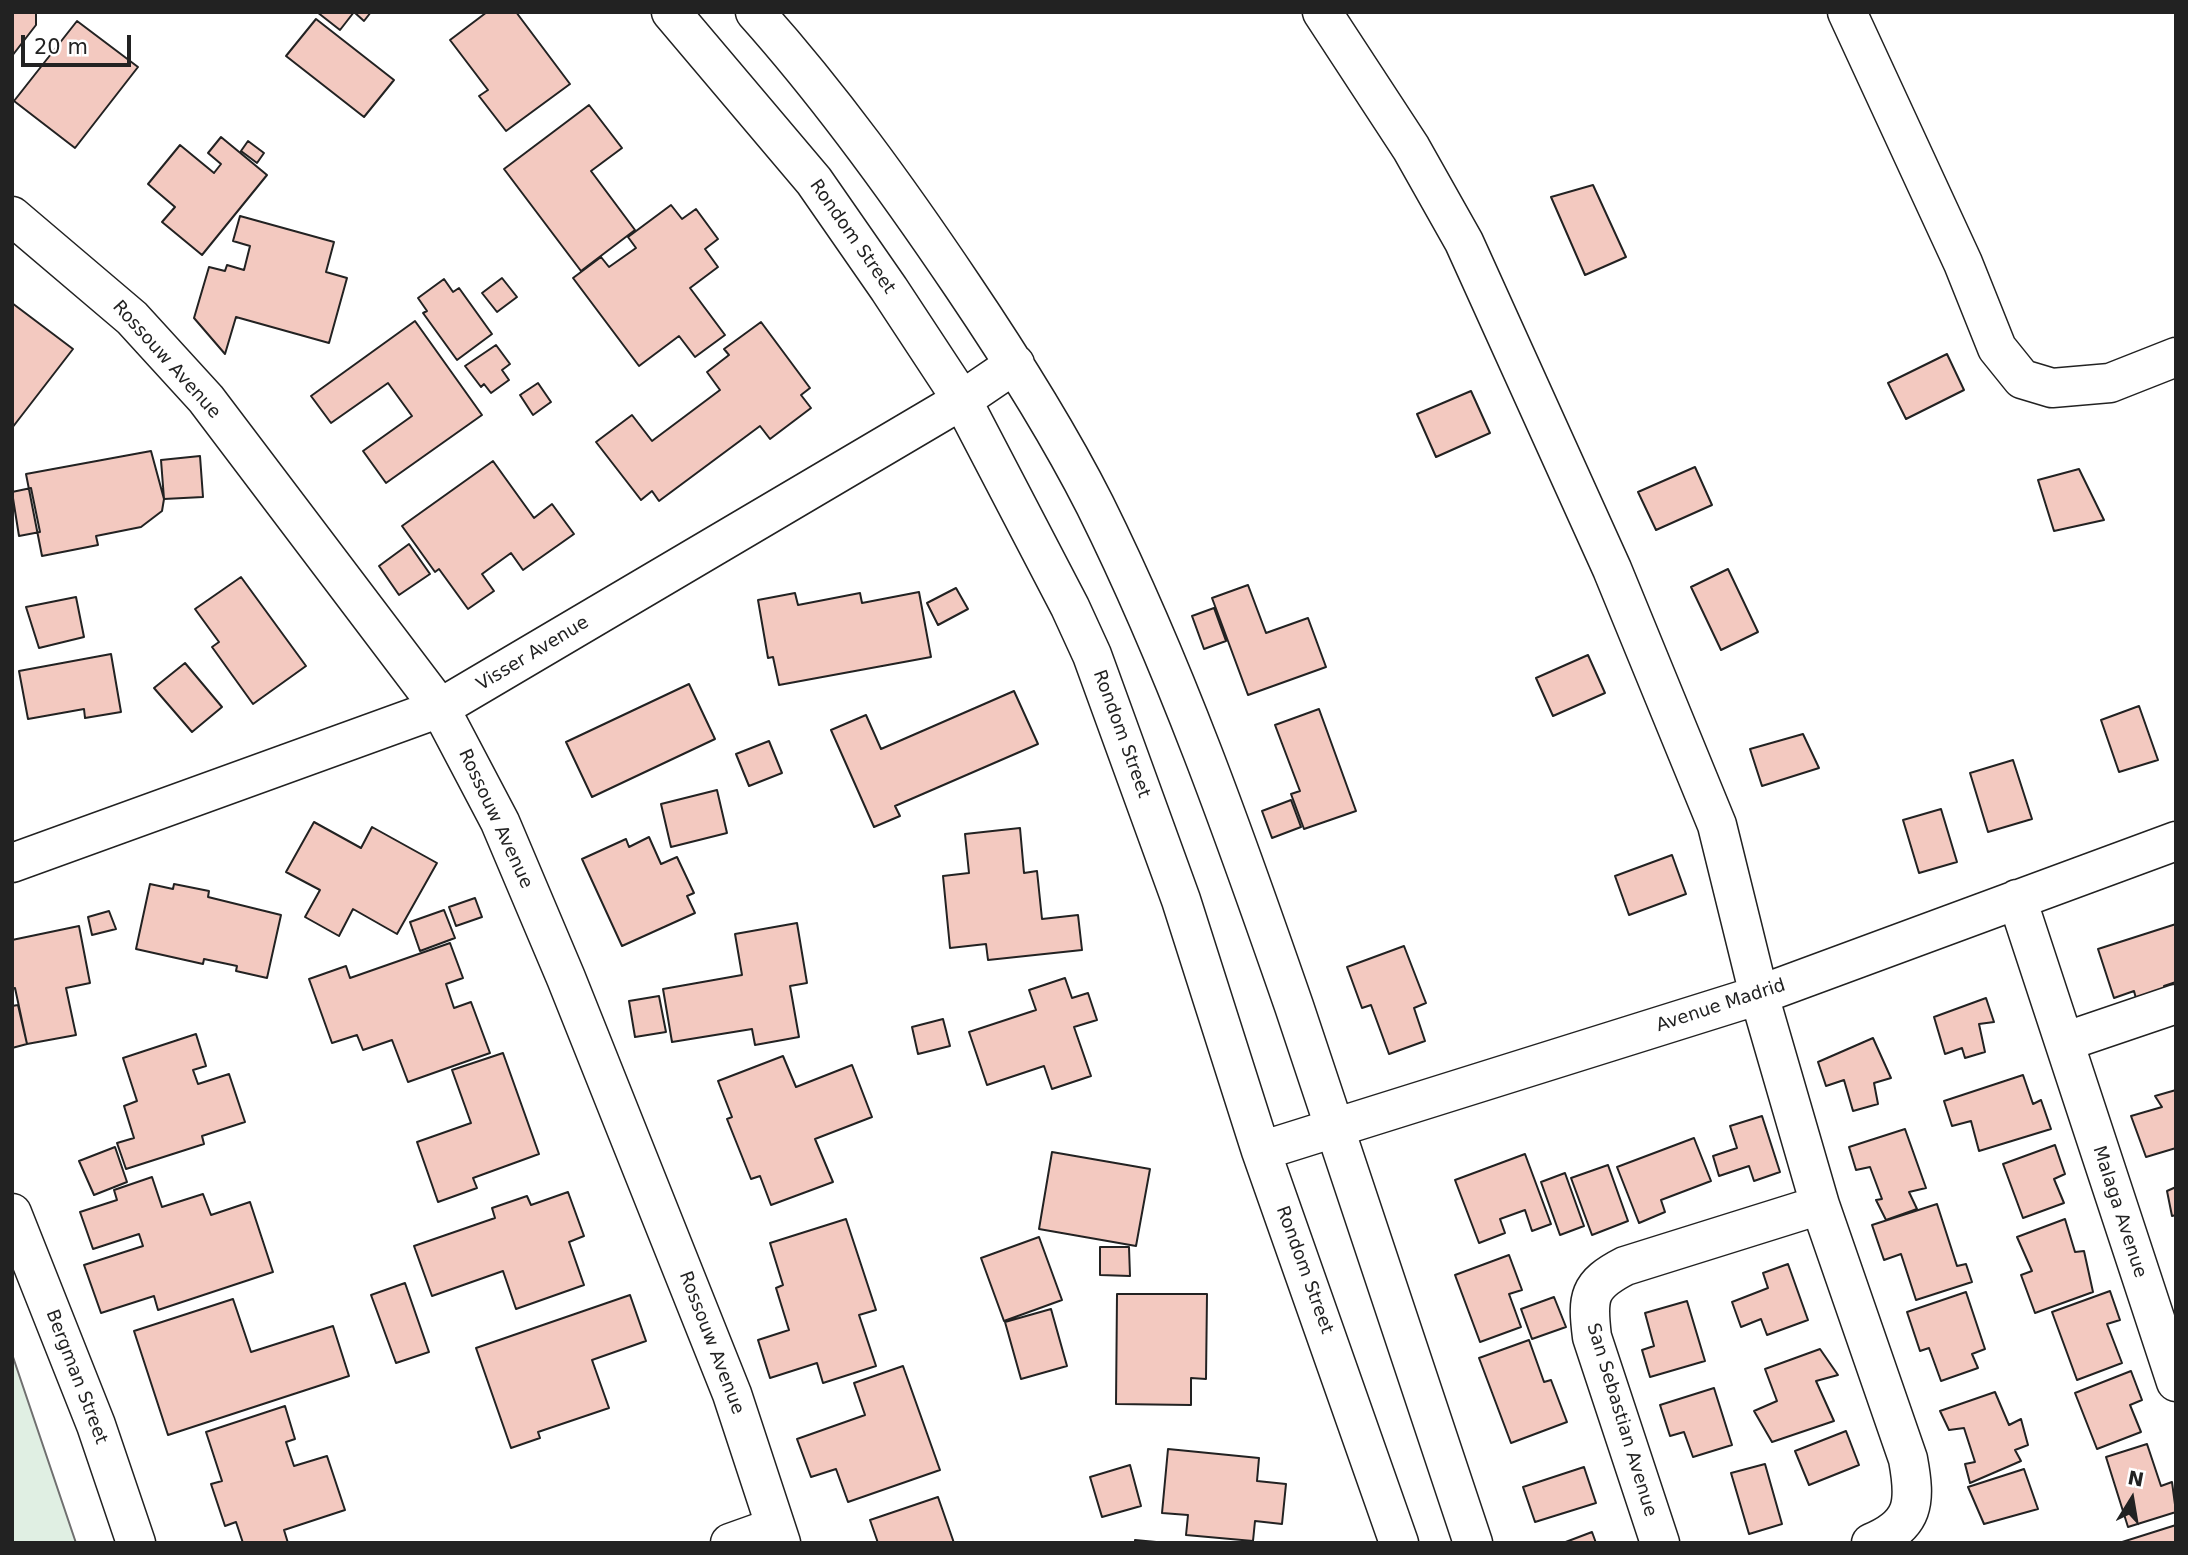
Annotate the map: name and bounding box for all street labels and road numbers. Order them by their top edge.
street label: Rondom Street [805,176,899,298]
street label: Rossouw Avenue [107,297,225,423]
street label: Visser Avenue [473,612,593,696]
street label: Rondom Street [1088,667,1154,801]
street label: Rossouw Avenue [453,746,537,892]
street label: Avenue Madrid [1654,975,1788,1037]
street label: Malaga Avenue [2087,1143,2151,1281]
street label: Rondom Street [1271,1203,1337,1337]
street label: Rossouw Avenue [674,1269,748,1417]
street label: Bergman Street [40,1307,112,1447]
street label: San Sebastian Avenue [1581,1321,1661,1519]

